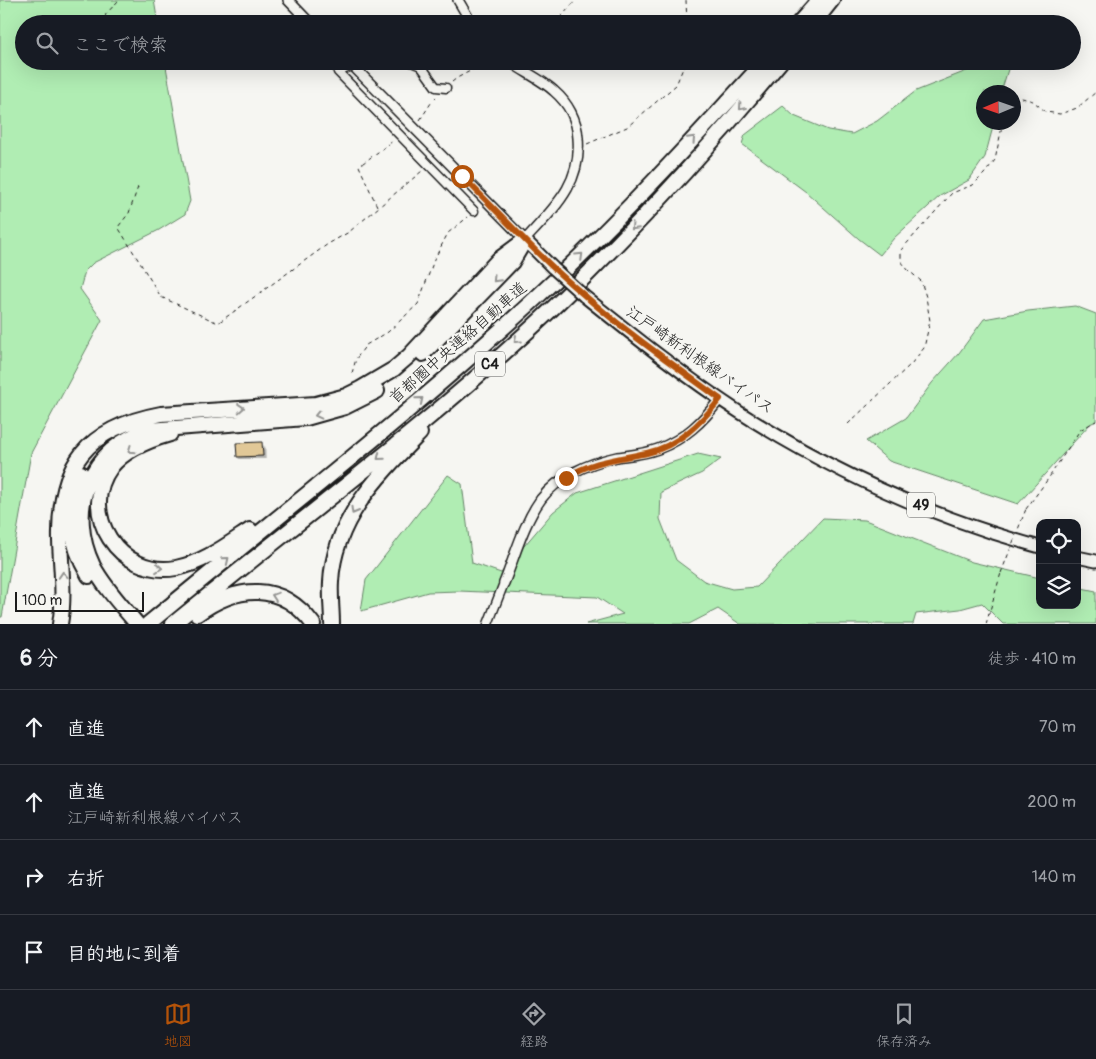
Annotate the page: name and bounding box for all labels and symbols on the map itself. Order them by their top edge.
north arrow [976,85,1021,130]
one-way arrow [739,101,748,110]
one-way arrow [686,135,695,144]
route start [451,165,474,188]
one-way arrow [631,222,640,231]
one-way arrow [574,253,583,262]
one-way arrow [493,273,502,282]
street label: 首都圏中央連絡自動車道 [385,278,531,408]
street label: 江戸崎新利根線バイパス [622,301,778,419]
one-way arrow [513,334,522,343]
road number: C4 [475,352,505,376]
one-way arrow [415,397,424,406]
one-way arrow [237,403,245,414]
one-way arrow [314,409,323,420]
one-way arrow [127,444,137,453]
one-way arrow [376,451,385,460]
route end [555,467,578,490]
road number: 49 [907,492,935,518]
one-way arrow [350,506,360,515]
one-way arrow [220,557,229,565]
one-way arrow [156,562,164,573]
one-way arrow [57,571,68,579]
scale bar [15,589,144,612]
one-way arrow [271,592,279,602]

